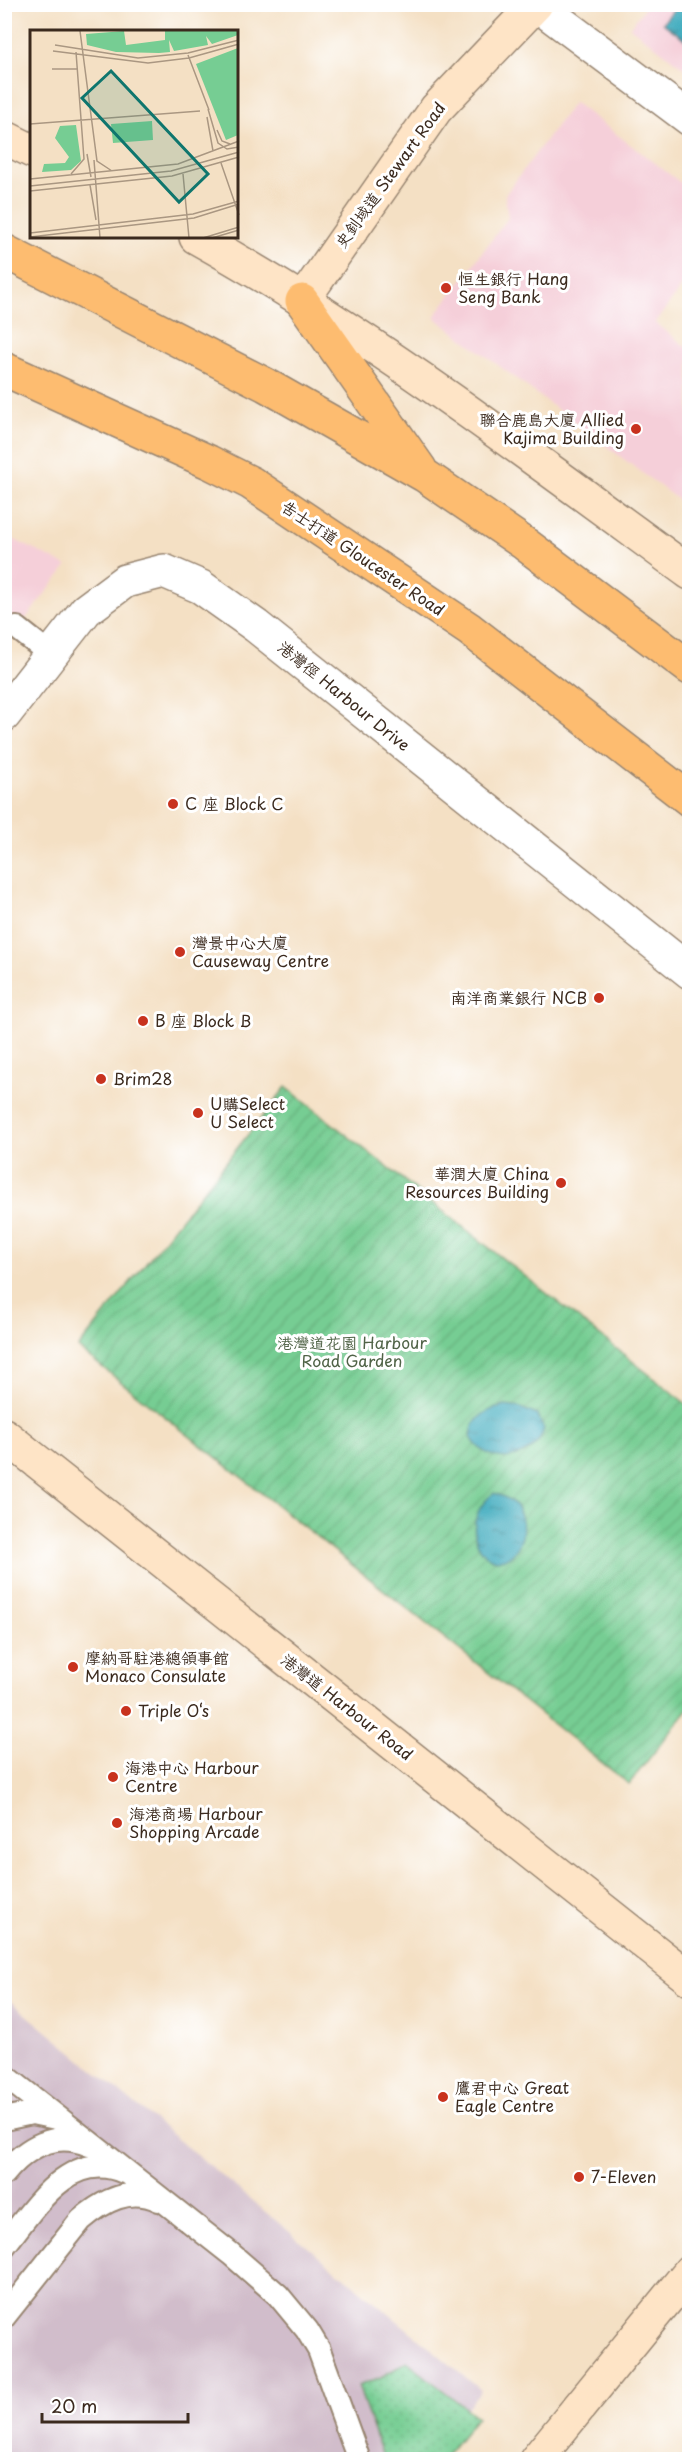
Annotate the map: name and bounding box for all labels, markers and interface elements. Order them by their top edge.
inset map [30,30,238,238]
street label: 史釗域道 Stewart Road [328,97,450,252]
place label: 恒生銀行 Hang Seng Bank [458,266,568,308]
marker: 恒生銀行 Hang Seng Bank [439,281,453,295]
place label: 聯合鹿島大廈 Allied Kajima Building [479,407,624,449]
marker: 聯合鹿島大廈 Allied Kajima Building [629,422,643,436]
street label: 告士打道 Gloucester Road [277,494,450,621]
street label: 港灣徑 Harbour Drive [273,634,416,756]
place label: C 座 Block C [185,791,284,815]
marker: C 座 Block C [166,797,180,811]
place label: 灣景中心大廈 Causeway Centre [192,930,329,972]
marker: 灣景中心大廈 Causeway Centre [173,945,187,959]
place label: 南洋商業銀行 NCB [451,985,587,1009]
marker: 南洋商業銀行 NCB [592,991,606,1005]
place label: B 座 Block B [155,1008,251,1032]
marker: B 座 Block B [136,1014,150,1028]
place label: Brim28 [113,1066,173,1090]
marker: Brim28 [94,1072,108,1086]
place label: U購Select U Select [210,1091,285,1133]
marker: U購Select U Select [191,1106,205,1120]
place label: 華潤大廈 China Resources Building [405,1161,549,1203]
marker: 華潤大廈 China Resources Building [554,1176,568,1190]
park label: 港灣道花園 Harbour Road Garden [277,1330,427,1372]
place label: 摩納哥駐港總領事館 Monaco Consulate [85,1645,229,1687]
street label: 港灣道 Harbour Road [277,1647,419,1765]
marker: 摩納哥駐港總領事館 Monaco Consulate [66,1660,80,1674]
place label: Triple O‘s [138,1698,209,1722]
marker: Triple O‘s [119,1704,133,1718]
place label: 海港中心 Harbour Centre [125,1755,259,1797]
marker: 海港中心 Harbour Centre [106,1770,120,1784]
place label: 海港商場 Harbour Shopping Arcade [129,1801,263,1843]
marker: 海港商場 Harbour Shopping Arcade [110,1816,124,1830]
place label: 鷹君中心 Great Eagle Centre [455,2075,570,2117]
marker: 鷹君中心 Great Eagle Centre [436,2090,450,2104]
place label: 7-Eleven [591,2164,656,2188]
marker: 7-Eleven [572,2170,586,2184]
scale bar [42,2386,188,2424]
text: 20 m [51,2392,97,2419]

